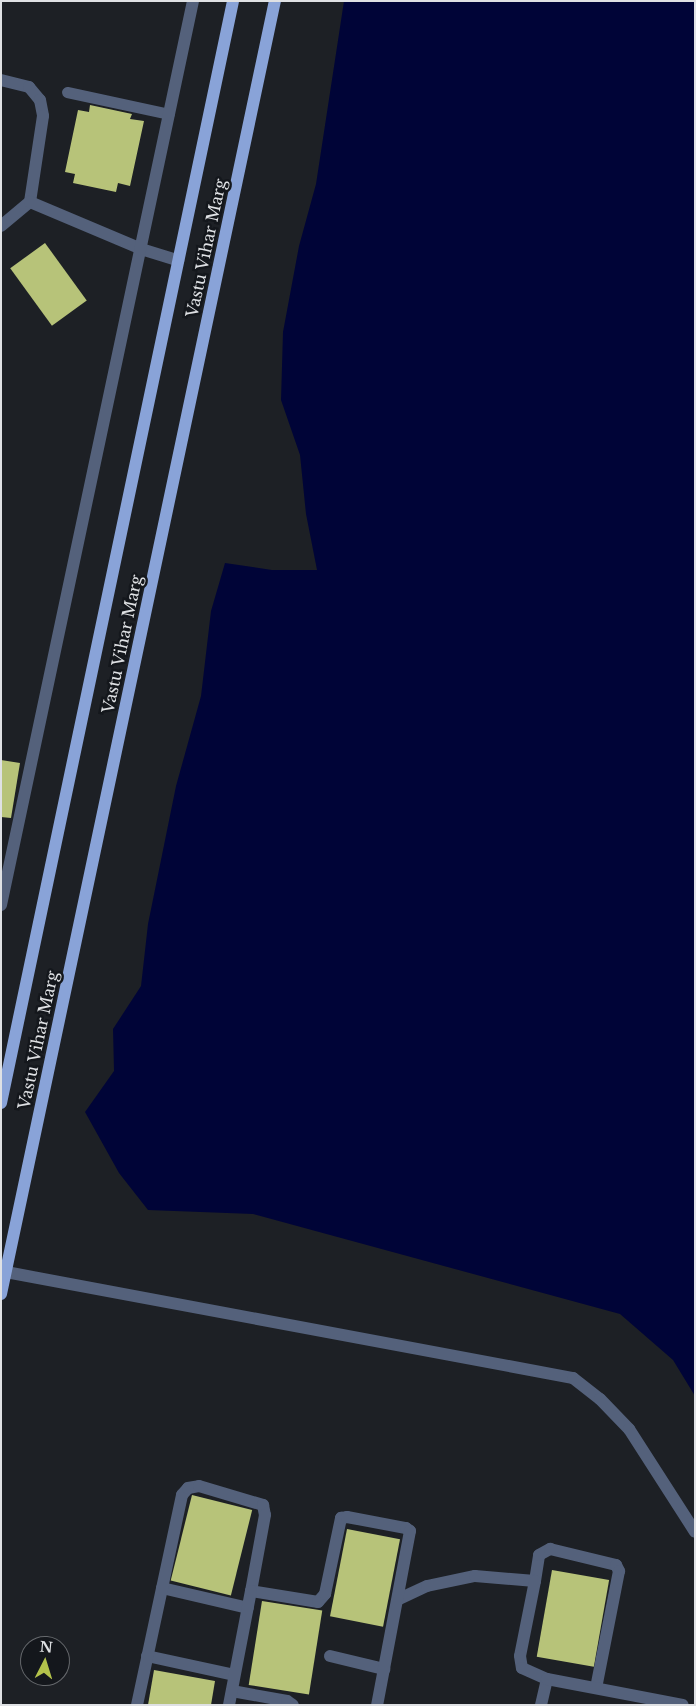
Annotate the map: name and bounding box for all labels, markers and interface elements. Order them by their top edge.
street label: Vastu Vihar Marg [182,177,230,319]
street label: Vastu Vihar Marg [98,573,146,715]
street label: Vastu Vihar Marg [14,969,62,1111]
north arrow [20,1636,70,1686]
text: N [39,1638,54,1657]

